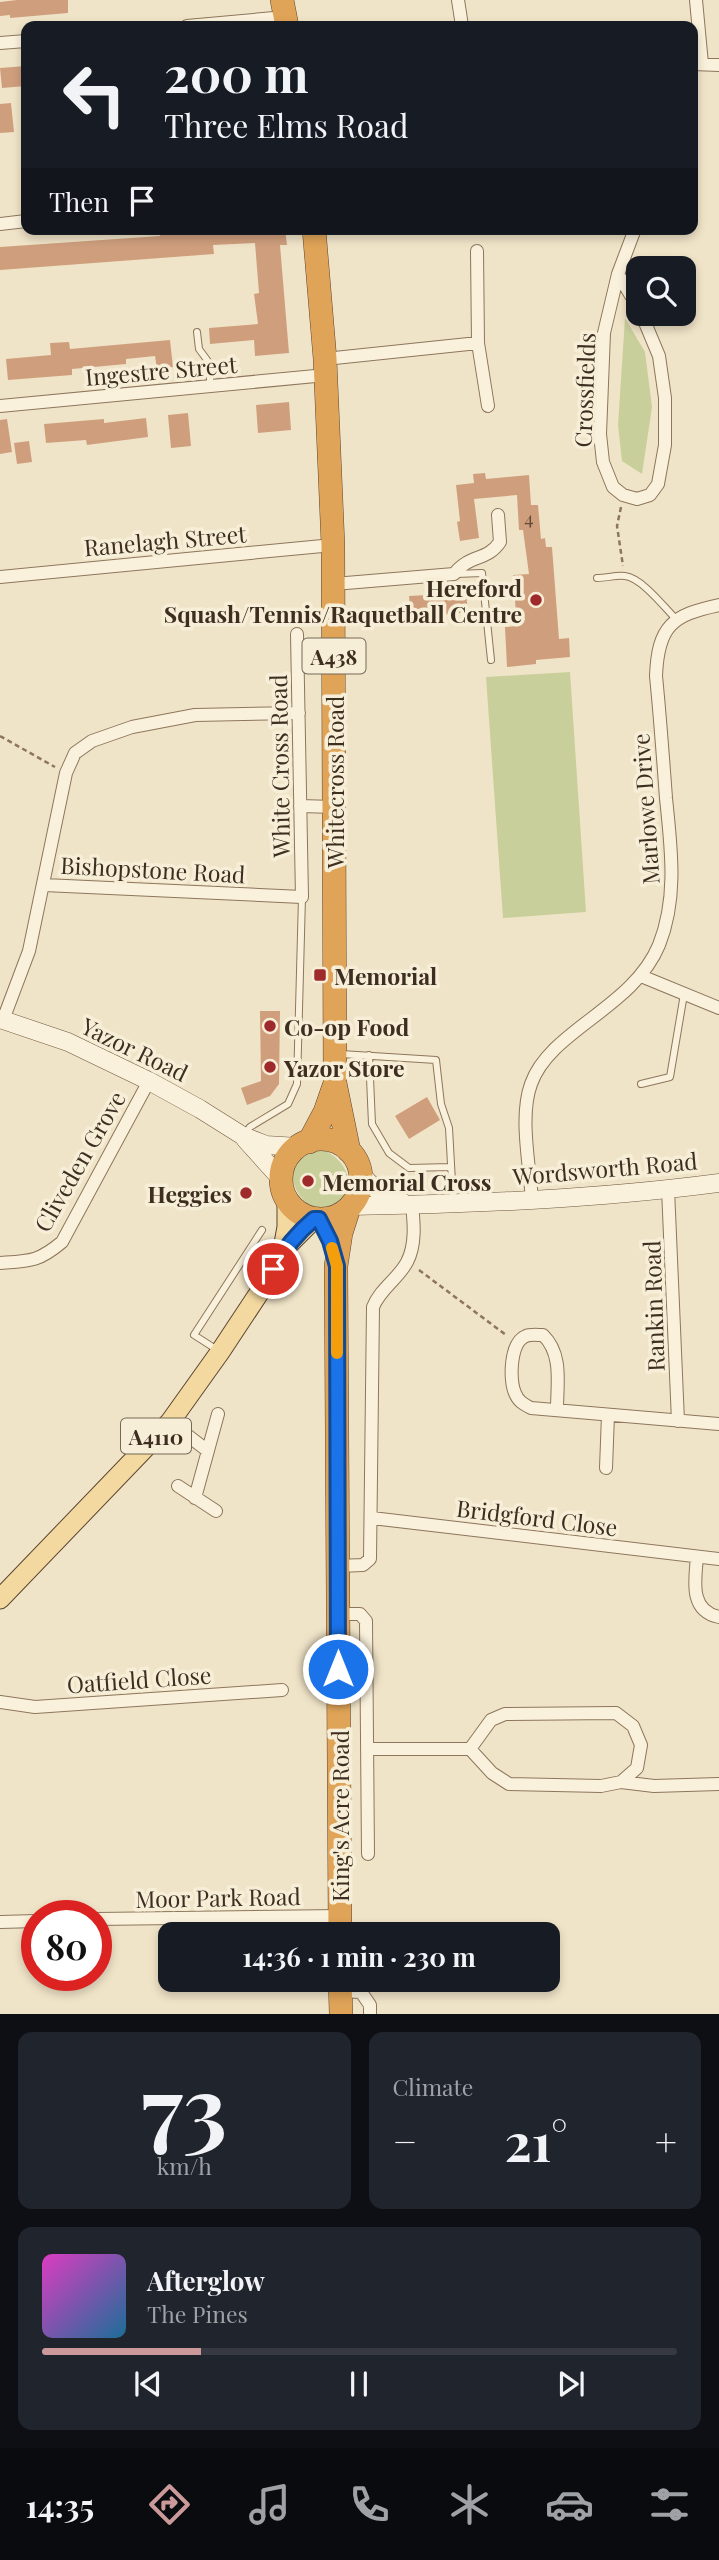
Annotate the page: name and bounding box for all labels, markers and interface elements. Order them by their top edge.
text: 200 m [164,40,309,105]
icon: left [49,49,140,140]
text: Three Elms Road [164,103,409,146]
icon: arrive [123,182,161,220]
text: Then [49,184,109,219]
map controls [626,256,696,326]
button: search [626,256,696,326]
street label: Crossfields [567,332,601,448]
street label: Ingestre Street [84,348,239,392]
house number: 4 [524,504,534,530]
street label: Ranelagh Street [82,517,248,563]
place label: Hereford Squash/Tennis/Raquetball Centre [164,572,522,629]
marker: Hereford Squash/Tennis/Raquetball Centre [528,592,544,608]
road number: A438 [302,638,366,674]
street label: White Cross Road [262,674,296,859]
street label: Whitecross Road [319,696,350,869]
street label: Marlowe Drive [624,733,666,885]
street label: Bishopstone Road [60,849,246,889]
place label: Memorial [334,960,437,991]
marker: Memorial [312,967,328,983]
street label: Yazor Road [76,1009,193,1088]
place label: Co-op Food [284,1011,409,1042]
marker: Co-op Food [262,1018,278,1034]
place label: Yazor Store [283,1052,405,1083]
marker: Yazor Store [262,1059,278,1075]
street label: Cliveden Grove [26,1085,132,1237]
street label: Wordsworth Road [510,1144,699,1192]
place label: Memorial Cross [322,1166,491,1197]
marker: Memorial Cross [300,1173,316,1189]
place label: Heggies [148,1178,232,1209]
marker: Heggies [238,1185,254,1201]
pin [243,1239,303,1299]
street label: Rankin Road [635,1240,671,1372]
icon: arrive [254,1250,292,1288]
road number: A4110 [121,1418,191,1454]
street label: Bridgford Close [455,1492,619,1542]
position arrow [301,1632,375,1706]
street label: Oatfield Close [66,1658,212,1700]
street label: King's Acre Road [324,1730,355,1902]
street label: Moor Park Road [135,1880,301,1914]
speed limit sign: 80 [21,1900,112,1991]
text: 14:36 · 1 min · 230 m [242,1939,476,1974]
text: 73 [141,2044,227,2165]
text: Climate [393,2071,473,2102]
text: 21° [504,2106,567,2175]
text: − [393,2115,417,2166]
text: + [655,2115,677,2166]
text: km/h [157,2150,212,2181]
text: Afterglow [147,2263,265,2298]
text: The Pines [147,2298,248,2329]
icon: previous [129,2365,167,2403]
icon: pause [340,2365,378,2403]
icon: next [552,2365,590,2403]
icon: directions [145,2480,194,2529]
icon: music [245,2480,294,2529]
icon: phone [345,2480,394,2529]
icon: climate [445,2480,494,2529]
icon: car [545,2480,594,2529]
icon: filters [645,2480,694,2529]
text: 14:35 [25,2483,94,2526]

